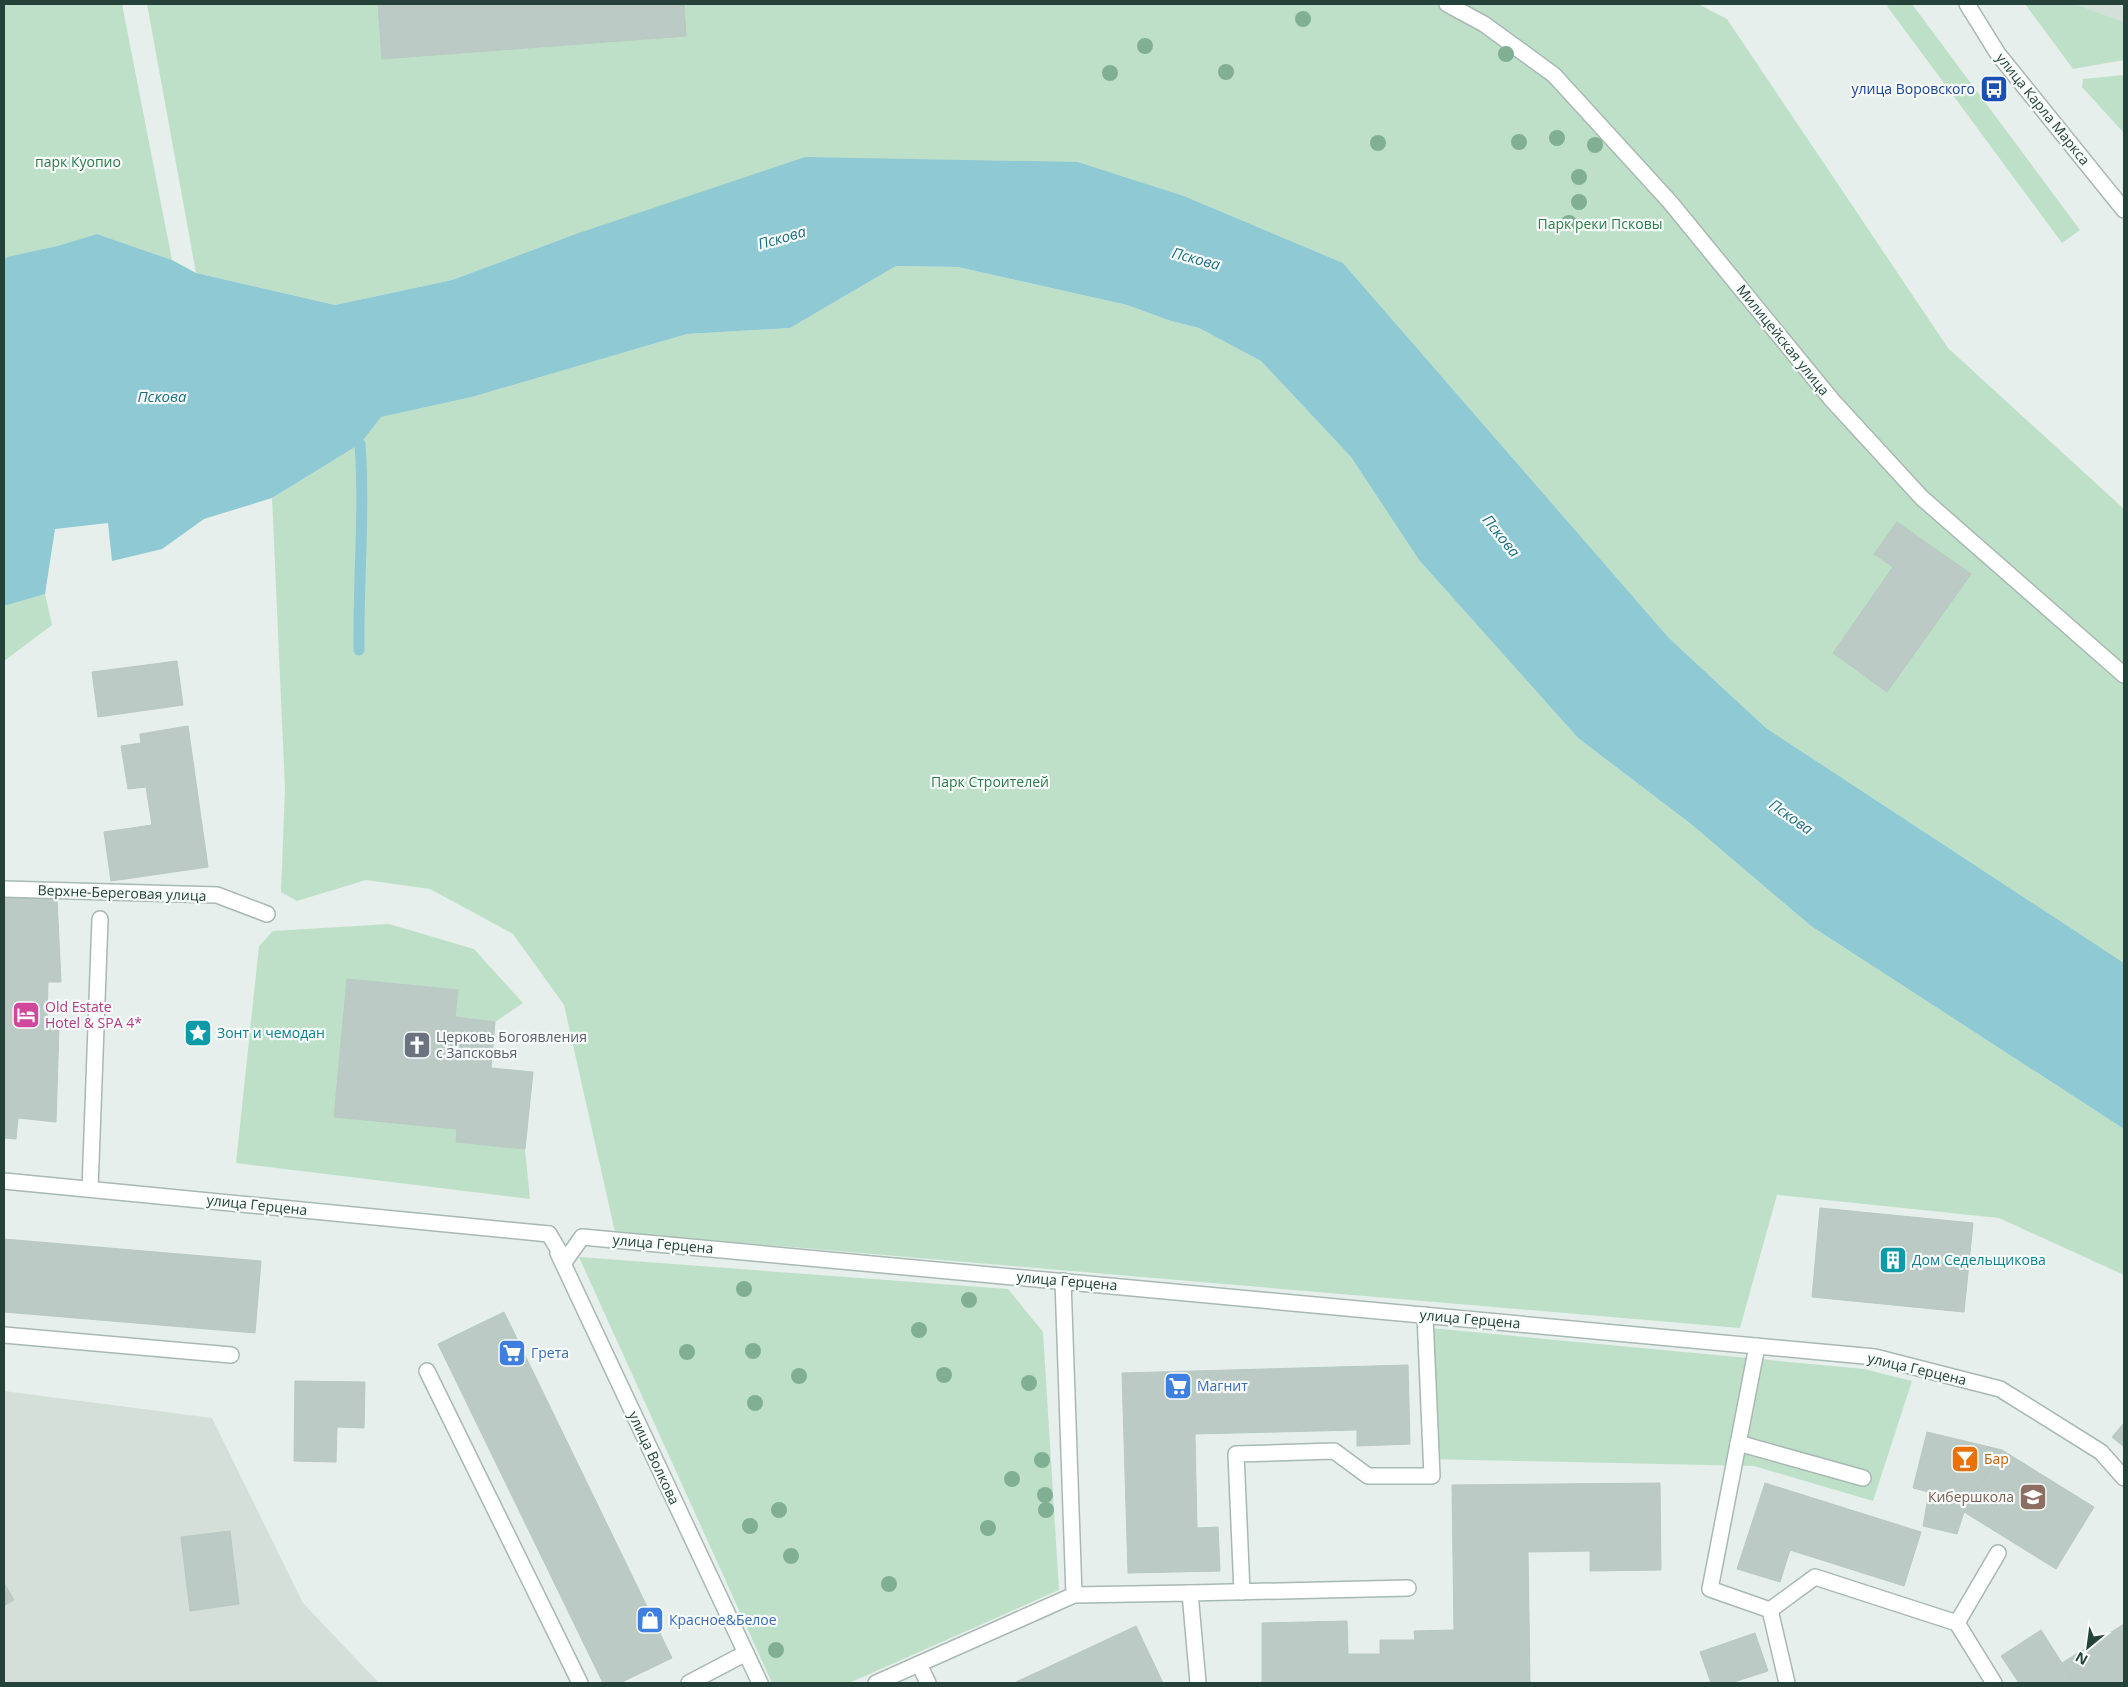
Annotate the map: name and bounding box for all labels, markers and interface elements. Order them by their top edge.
street label: улица Карла Маркса [1992,49,2095,169]
bus stop icon: улица Воровского [1979,74,2009,104]
place label: улица Воровского [1852,79,1975,98]
park label: парк Куопио [35,152,121,171]
park label: Парк реки Псковы [1538,214,1662,233]
water label: Пскова [755,221,809,253]
water label: Пскова [1170,242,1223,274]
street label: Милицейская улица [1733,280,1834,399]
water label: Пскова [137,386,187,406]
water label: Пскова [1479,510,1525,561]
park label: Парк Строителей [931,772,1049,791]
water label: Пскова [1766,794,1818,839]
street label: Верхне-Береговая улица [37,880,207,905]
place label: Old Estate Hotel & SPA 4* [45,997,142,1032]
hotel icon: Old Estate Hotel & SPA 4* [11,1000,41,1030]
place icon: Зонт и чемодан [183,1018,213,1048]
place label: Зонт и чемодан [217,1023,325,1042]
place label: Церковь Богоявления с Запсковья [436,1027,587,1062]
church icon: Церковь Богоявления с Запсковья [402,1030,432,1060]
street label: улица Герцена [206,1190,308,1219]
street label: улица Герцена [612,1230,714,1257]
building icon: Дом Седельщикова [1878,1245,1908,1275]
place label: Дом Седельщикова [1912,1250,2046,1269]
street label: улица Герцена [1016,1267,1118,1294]
street label: улица Герцена [1419,1305,1521,1332]
supermarket icon: Грета [497,1338,527,1368]
place label: Грета [531,1343,569,1362]
street label: улица Герцена [1866,1348,1968,1389]
supermarket icon: Магнит [1163,1371,1193,1401]
place label: Магнит [1197,1376,1248,1395]
street label: улица Волкова [624,1408,684,1508]
bar icon: Бар [1950,1444,1980,1474]
place label: Бар [1984,1449,2009,1468]
school or university icon: Кибершкола [2018,1482,2048,1512]
place label: Кибершкола [1928,1487,2014,1506]
shop icon: Красное&Белое [635,1605,665,1635]
place label: Красное&Белое [669,1610,777,1629]
north arrow [2063,1622,2113,1672]
text: N [2072,1648,2091,1670]

